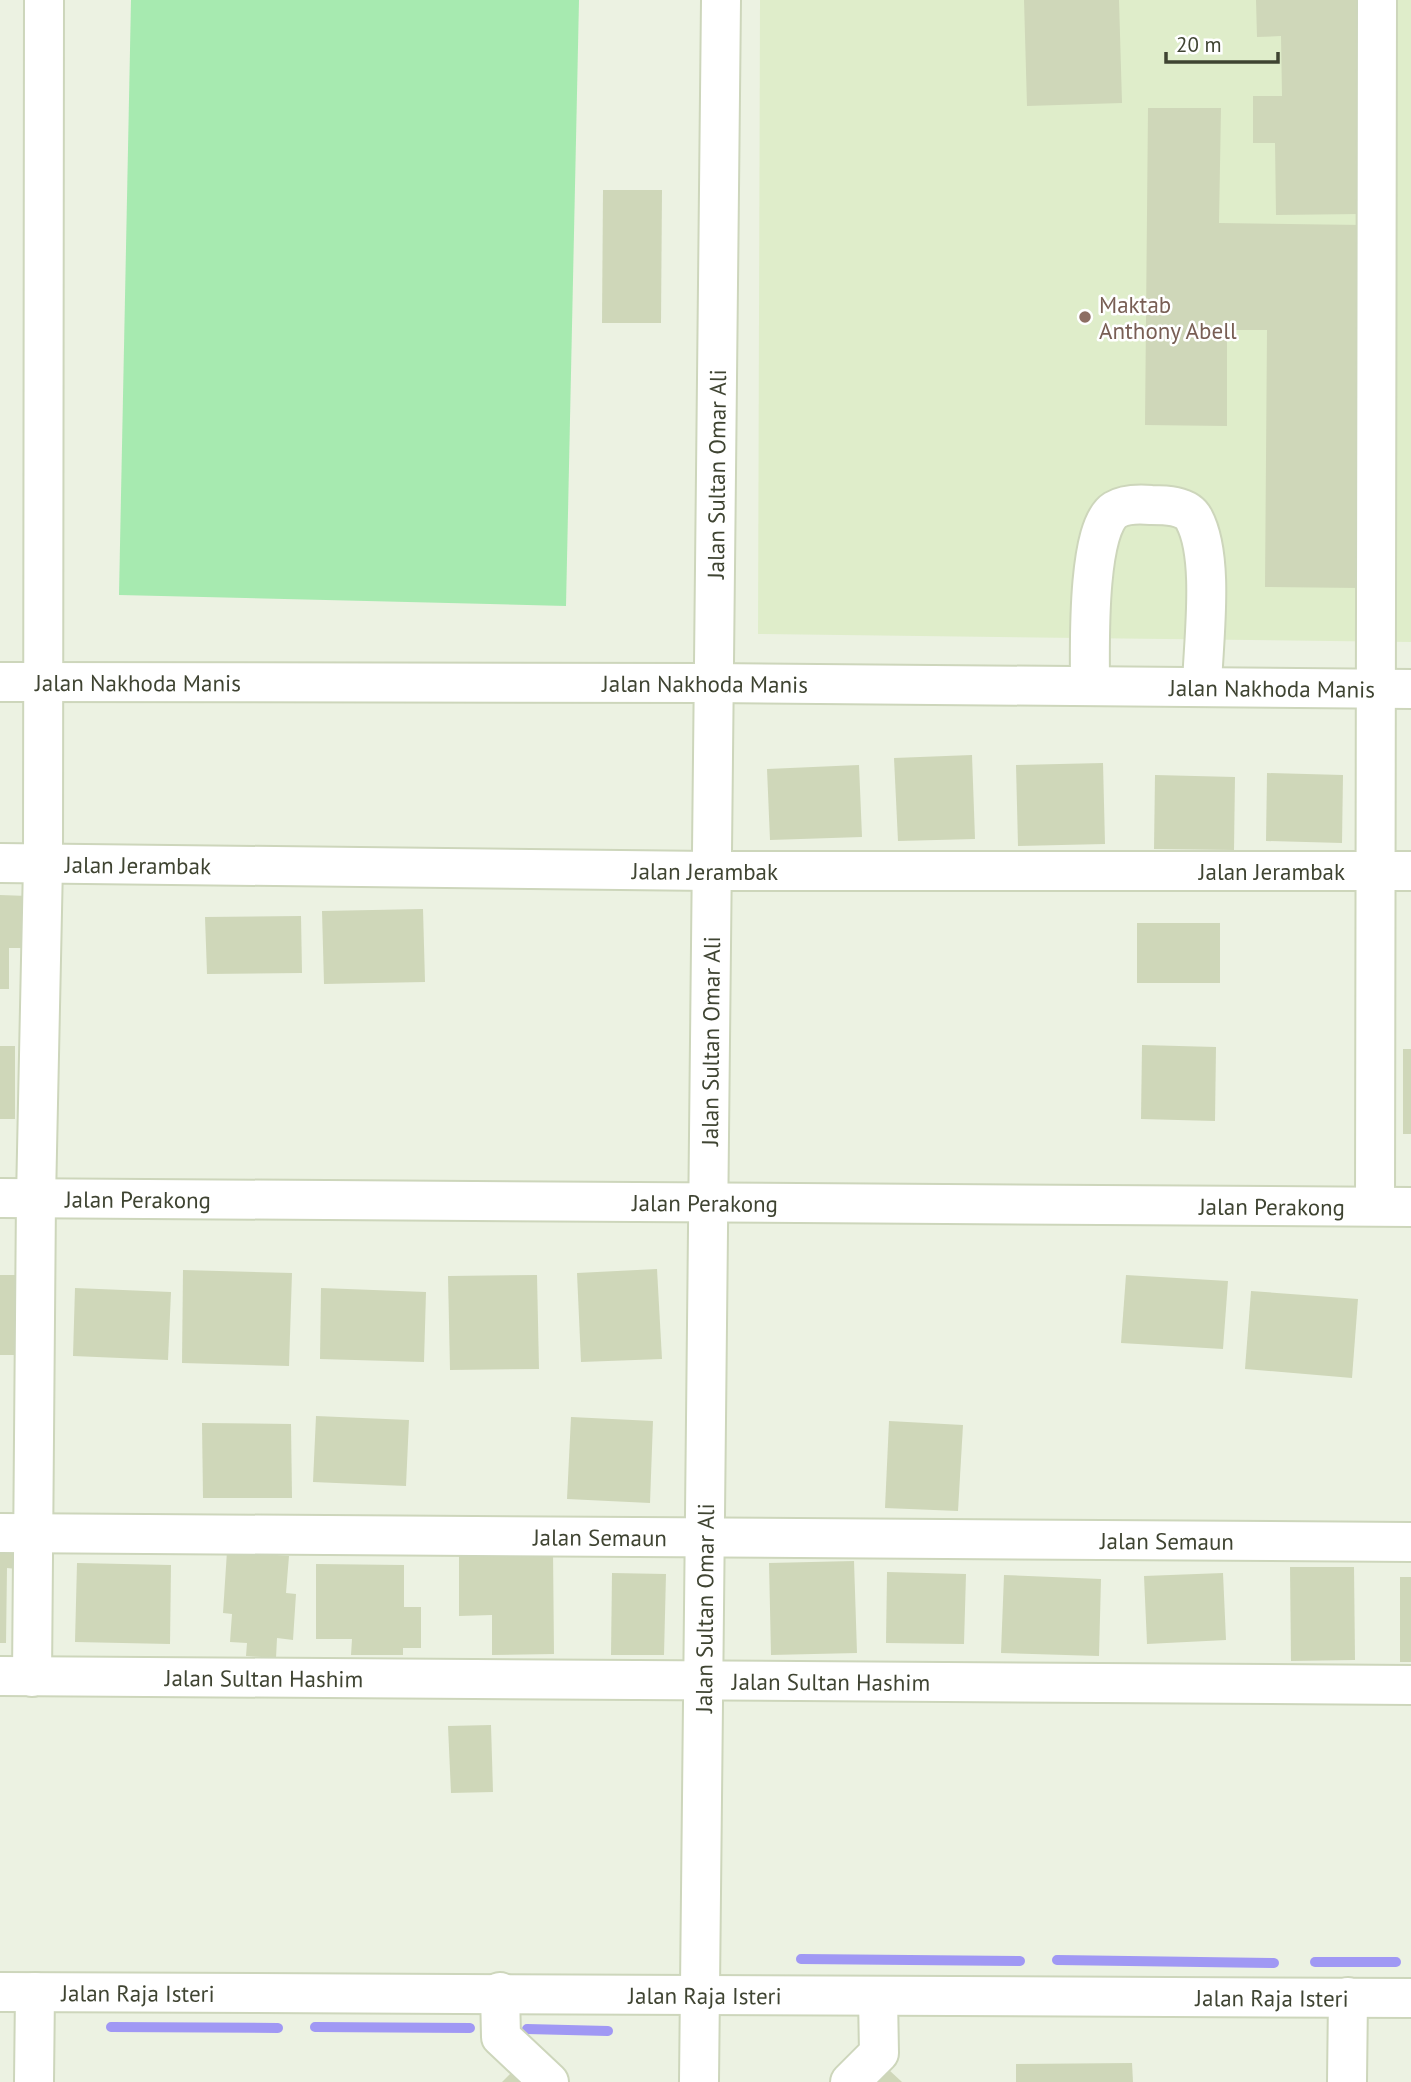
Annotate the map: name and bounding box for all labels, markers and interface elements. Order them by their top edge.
scale bar [1166,21,1278,65]
text: 20 m [1176,31,1222,58]
place label: Maktab Anthony Abell [1099,290,1237,345]
marker: Maktab Anthony Abell [1077,309,1093,325]
street label: Jalan Sultan Omar Ali [700,369,732,580]
street label: Jalan Nakhoda Manis [34,668,241,697]
street label: Jalan Nakhoda Manis [601,668,808,698]
street label: Jalan Nakhoda Manis [1168,672,1375,703]
street label: Jalan Jerambak [64,849,211,880]
street label: Jalan Jerambak [631,856,778,886]
street label: Jalan Jerambak [1198,857,1345,886]
street label: Jalan Sultan Omar Ali [694,936,726,1147]
street label: Jalan Perakong [64,1184,211,1214]
street label: Jalan Perakong [631,1188,778,1217]
street label: Jalan Perakong [1198,1191,1345,1221]
street label: Jalan Sultan Omar Ali [688,1503,720,1714]
street label: Jalan Semaun [532,1522,667,1552]
street label: Jalan Semaun [1099,1526,1234,1555]
street label: Jalan Sultan Hashim [164,1663,363,1693]
street label: Jalan Sultan Hashim [731,1666,930,1696]
street label: Jalan Raja Isteri [60,1978,215,2007]
street label: Jalan Raja Isteri [627,1980,782,2010]
street label: Jalan Raja Isteri [1194,1983,1349,2012]

